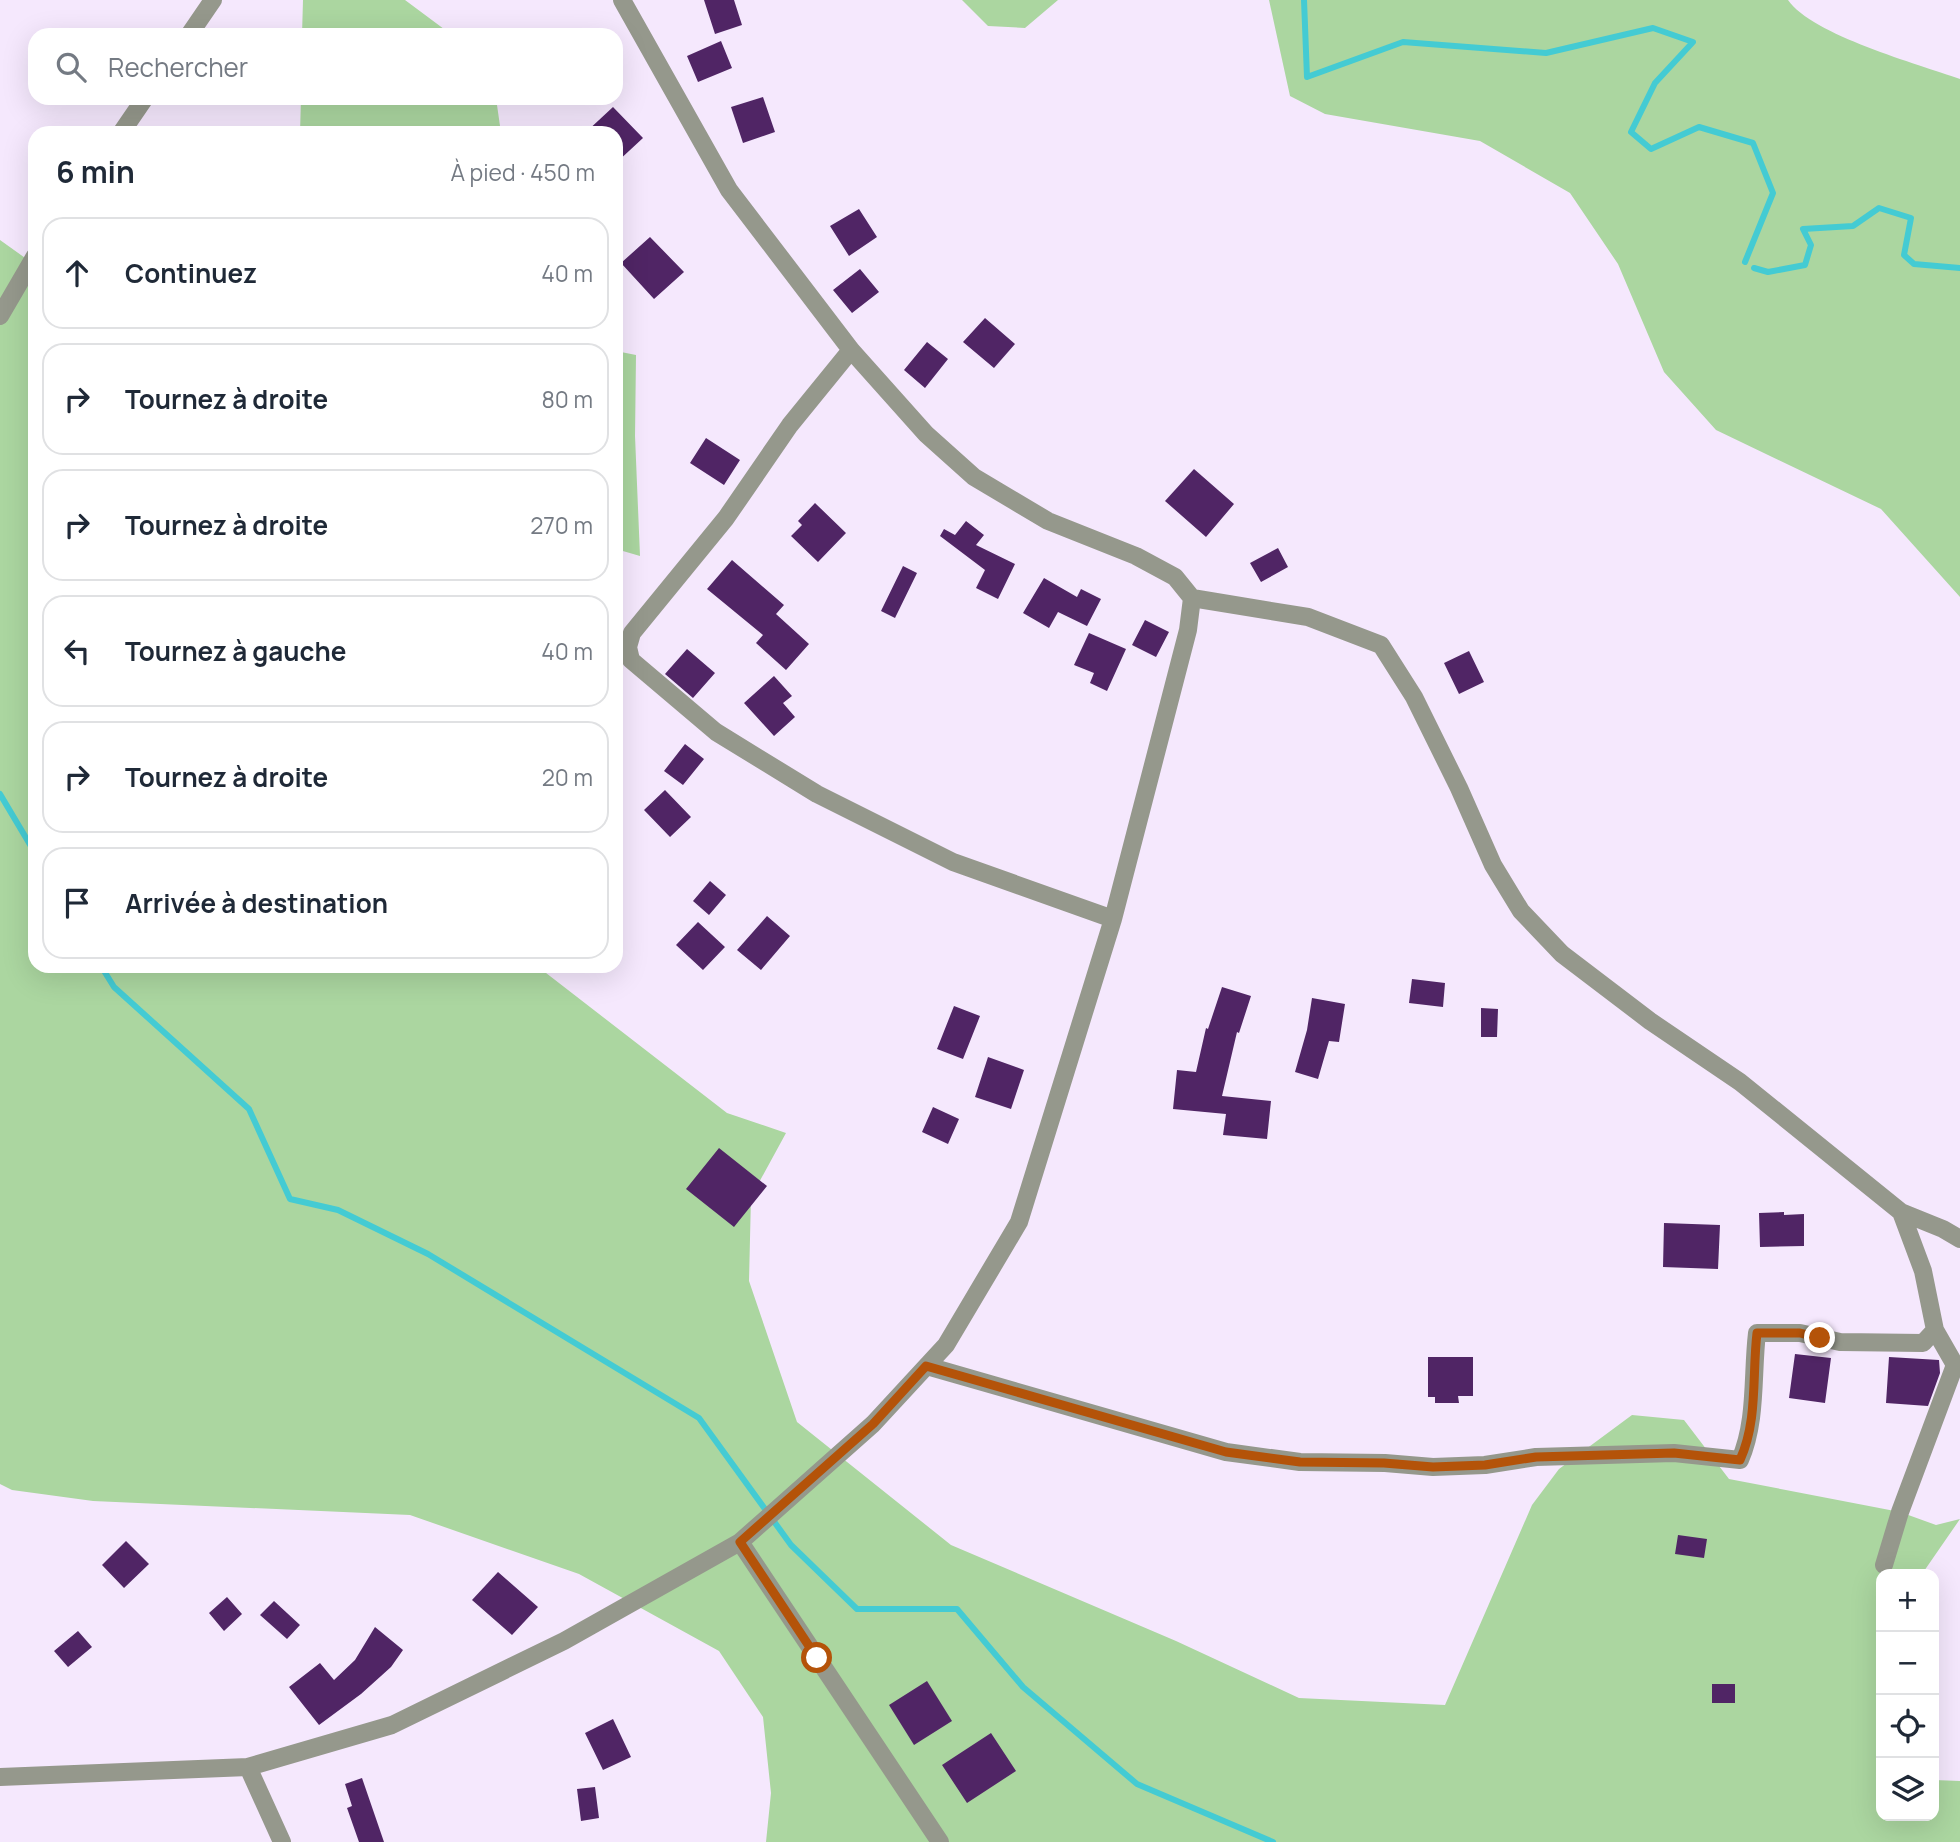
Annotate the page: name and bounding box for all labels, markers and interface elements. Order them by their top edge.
search box [28,28,623,105]
icon: search [52,48,90,86]
text: Rechercher [108,49,248,85]
text: 6 min [56,151,135,192]
text: À pied · 450 m [450,156,595,188]
icon: ahead [58,254,96,292]
text: Continuez [125,255,257,291]
text: 40 m [541,257,593,289]
icon: right [58,380,96,418]
text: Tournez à droite [125,381,328,417]
text: 80 m [542,383,593,415]
icon: right [58,506,96,544]
text: Tournez à droite [125,507,328,543]
text: 270 m [530,509,593,541]
icon: left [58,632,96,670]
text: Tournez à gauche [125,633,346,669]
text: 40 m [541,635,593,667]
icon: right [58,758,96,796]
text: Tournez à droite [125,759,328,795]
text: 20 m [542,761,593,793]
icon: arrive [58,884,96,922]
text: Arrivée à destination [125,885,388,921]
route end [1804,1322,1835,1353]
map controls [1876,1569,1939,1821]
button: + [1876,1569,1939,1632]
button: − [1876,1632,1939,1695]
route start [801,1642,832,1673]
button: locate [1876,1695,1939,1758]
button: layers [1876,1758,1939,1821]

